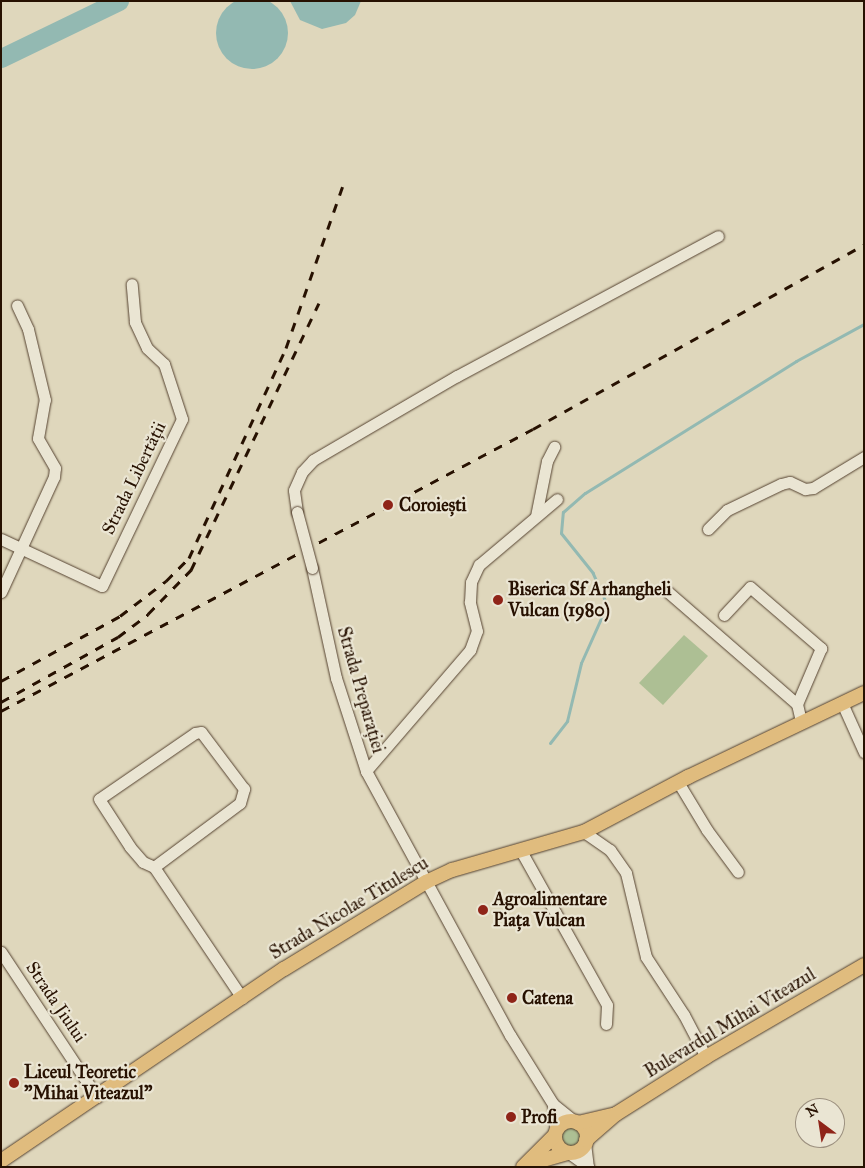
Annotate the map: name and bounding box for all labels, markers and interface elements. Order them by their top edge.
street label: Strada Libertății [97,418,171,538]
place label: Coroiești [399,494,467,516]
marker: Coroiești [381,498,395,512]
place label: Biserica Sf Arhangheli Vulcan (1980) [508,579,671,622]
marker: Biserica Sf Arhangheli Vulcan (1980) [492,594,504,606]
street label: Strada Preparației [333,624,389,756]
street label: Strada Nicolae Titulescu [266,852,432,964]
place label: Agroalimentare Piața Vulcan [493,889,607,932]
marker: Agroalimentare Piața Vulcan [477,904,489,916]
street label: Strada Jiului [21,958,91,1046]
street label: Bulevardul Mihai Viteazul [641,963,819,1083]
place label: Catena [522,987,573,1009]
marker: Catena [506,992,518,1004]
place label: Liceul Teoretic "Mihai Viteazul" [24,1062,152,1104]
marker: Liceul Teoretic "Mihai Viteazul" [8,1077,20,1089]
north arrow [795,1098,845,1148]
text: N [803,1100,822,1121]
place label: Profi [521,1106,557,1128]
marker: Profi [505,1111,517,1123]

